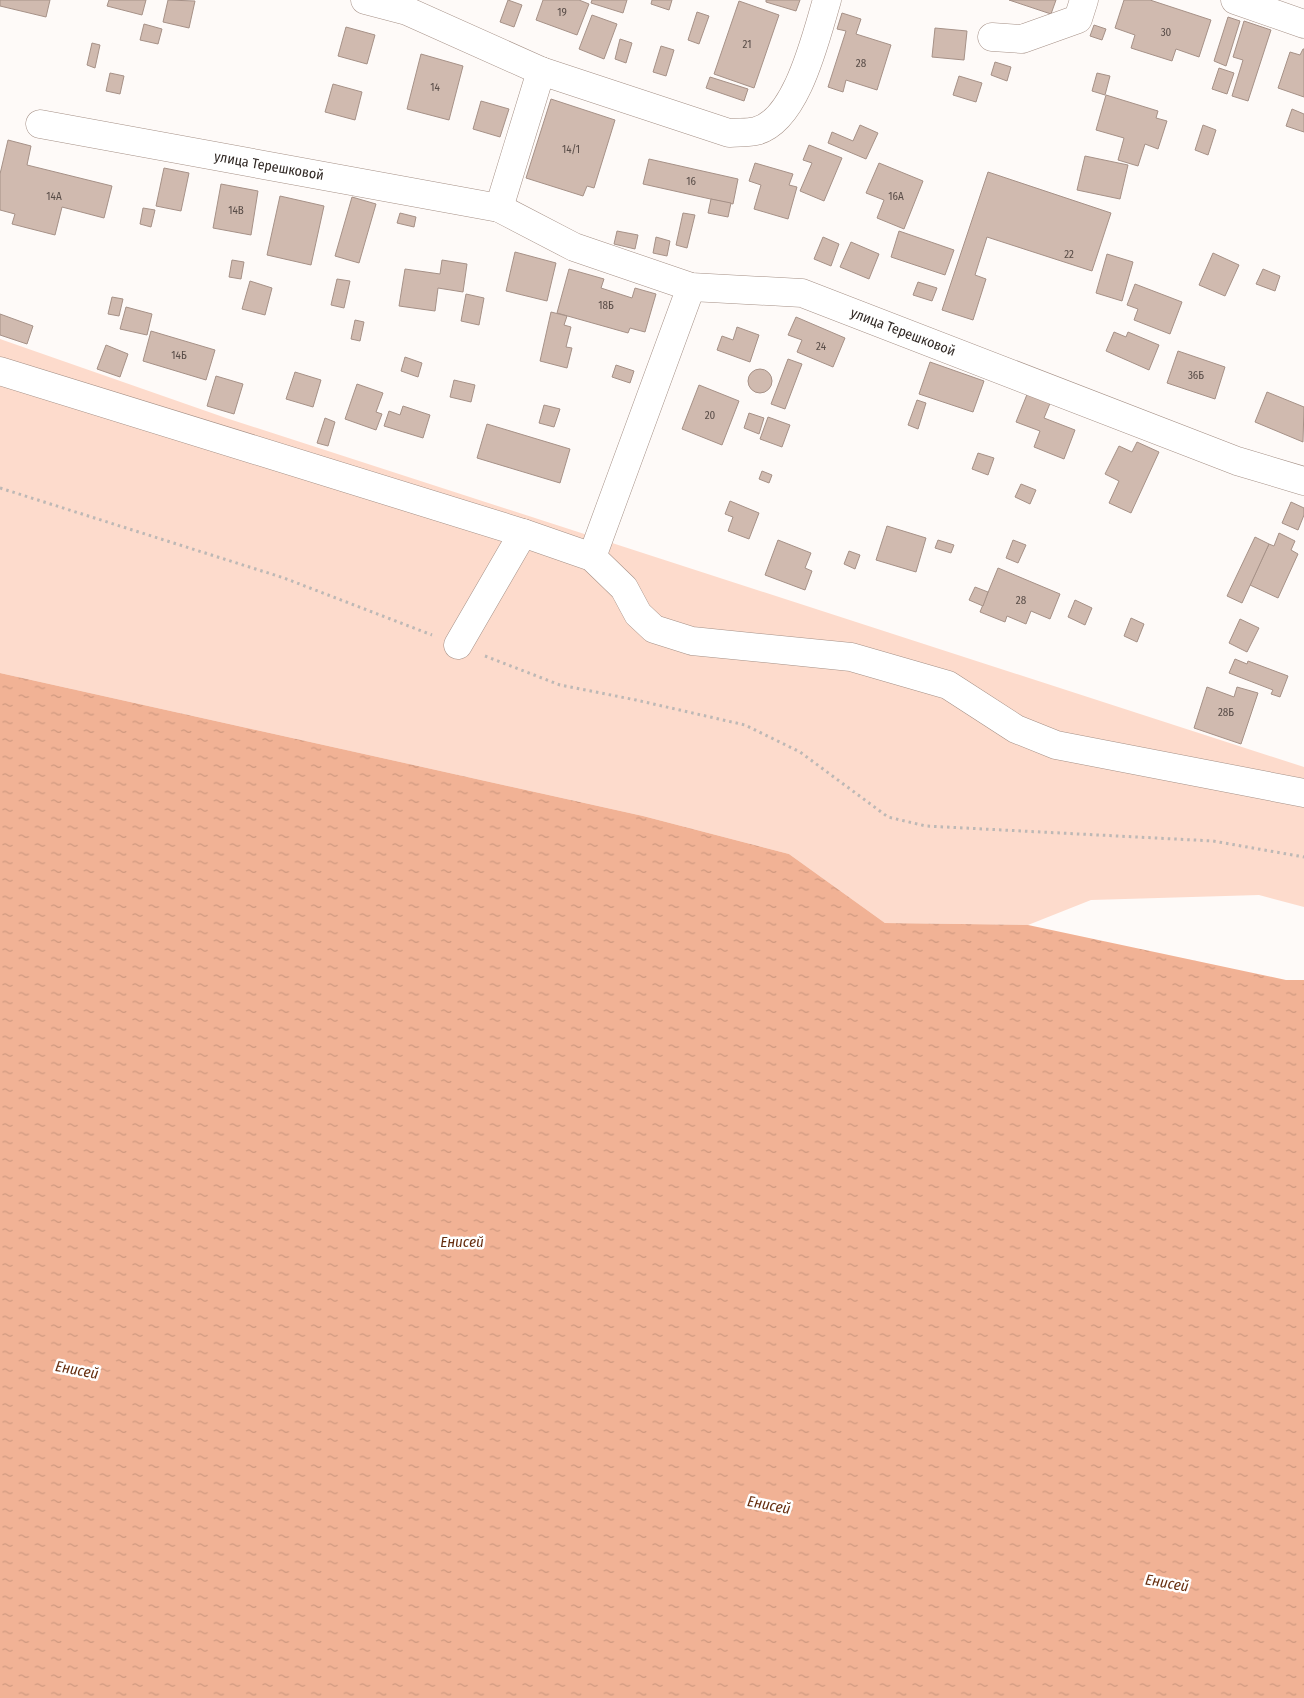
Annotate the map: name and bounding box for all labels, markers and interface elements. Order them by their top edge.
house number: 19 [557,6,567,19]
house number: 30 [1161,26,1172,39]
house number: 21 [743,38,751,51]
house number: 28 [856,57,867,70]
house number: 14 [430,81,440,94]
house number: 14/1 [562,143,580,156]
street label: улица Терешковой [213,148,325,184]
house number: 16 [686,175,696,188]
house number: 14А [46,190,62,203]
house number: 16А [888,190,904,203]
house number: 14В [228,204,244,217]
house number: 22 [1064,248,1074,261]
house number: 18Б [598,299,614,312]
street label: улица Терешковой [848,304,958,360]
house number: 24 [816,340,827,353]
house number: 14Б [171,349,187,362]
house number: 36Б [1188,369,1204,382]
house number: 20 [705,409,716,422]
house number: 28 [1016,594,1027,607]
house number: 28Б [1218,706,1234,719]
water label: Енисей [440,1233,484,1251]
water label: Енисей [54,1357,100,1383]
water label: Енисей [746,1492,792,1518]
water label: Енисей [1144,1570,1190,1596]

